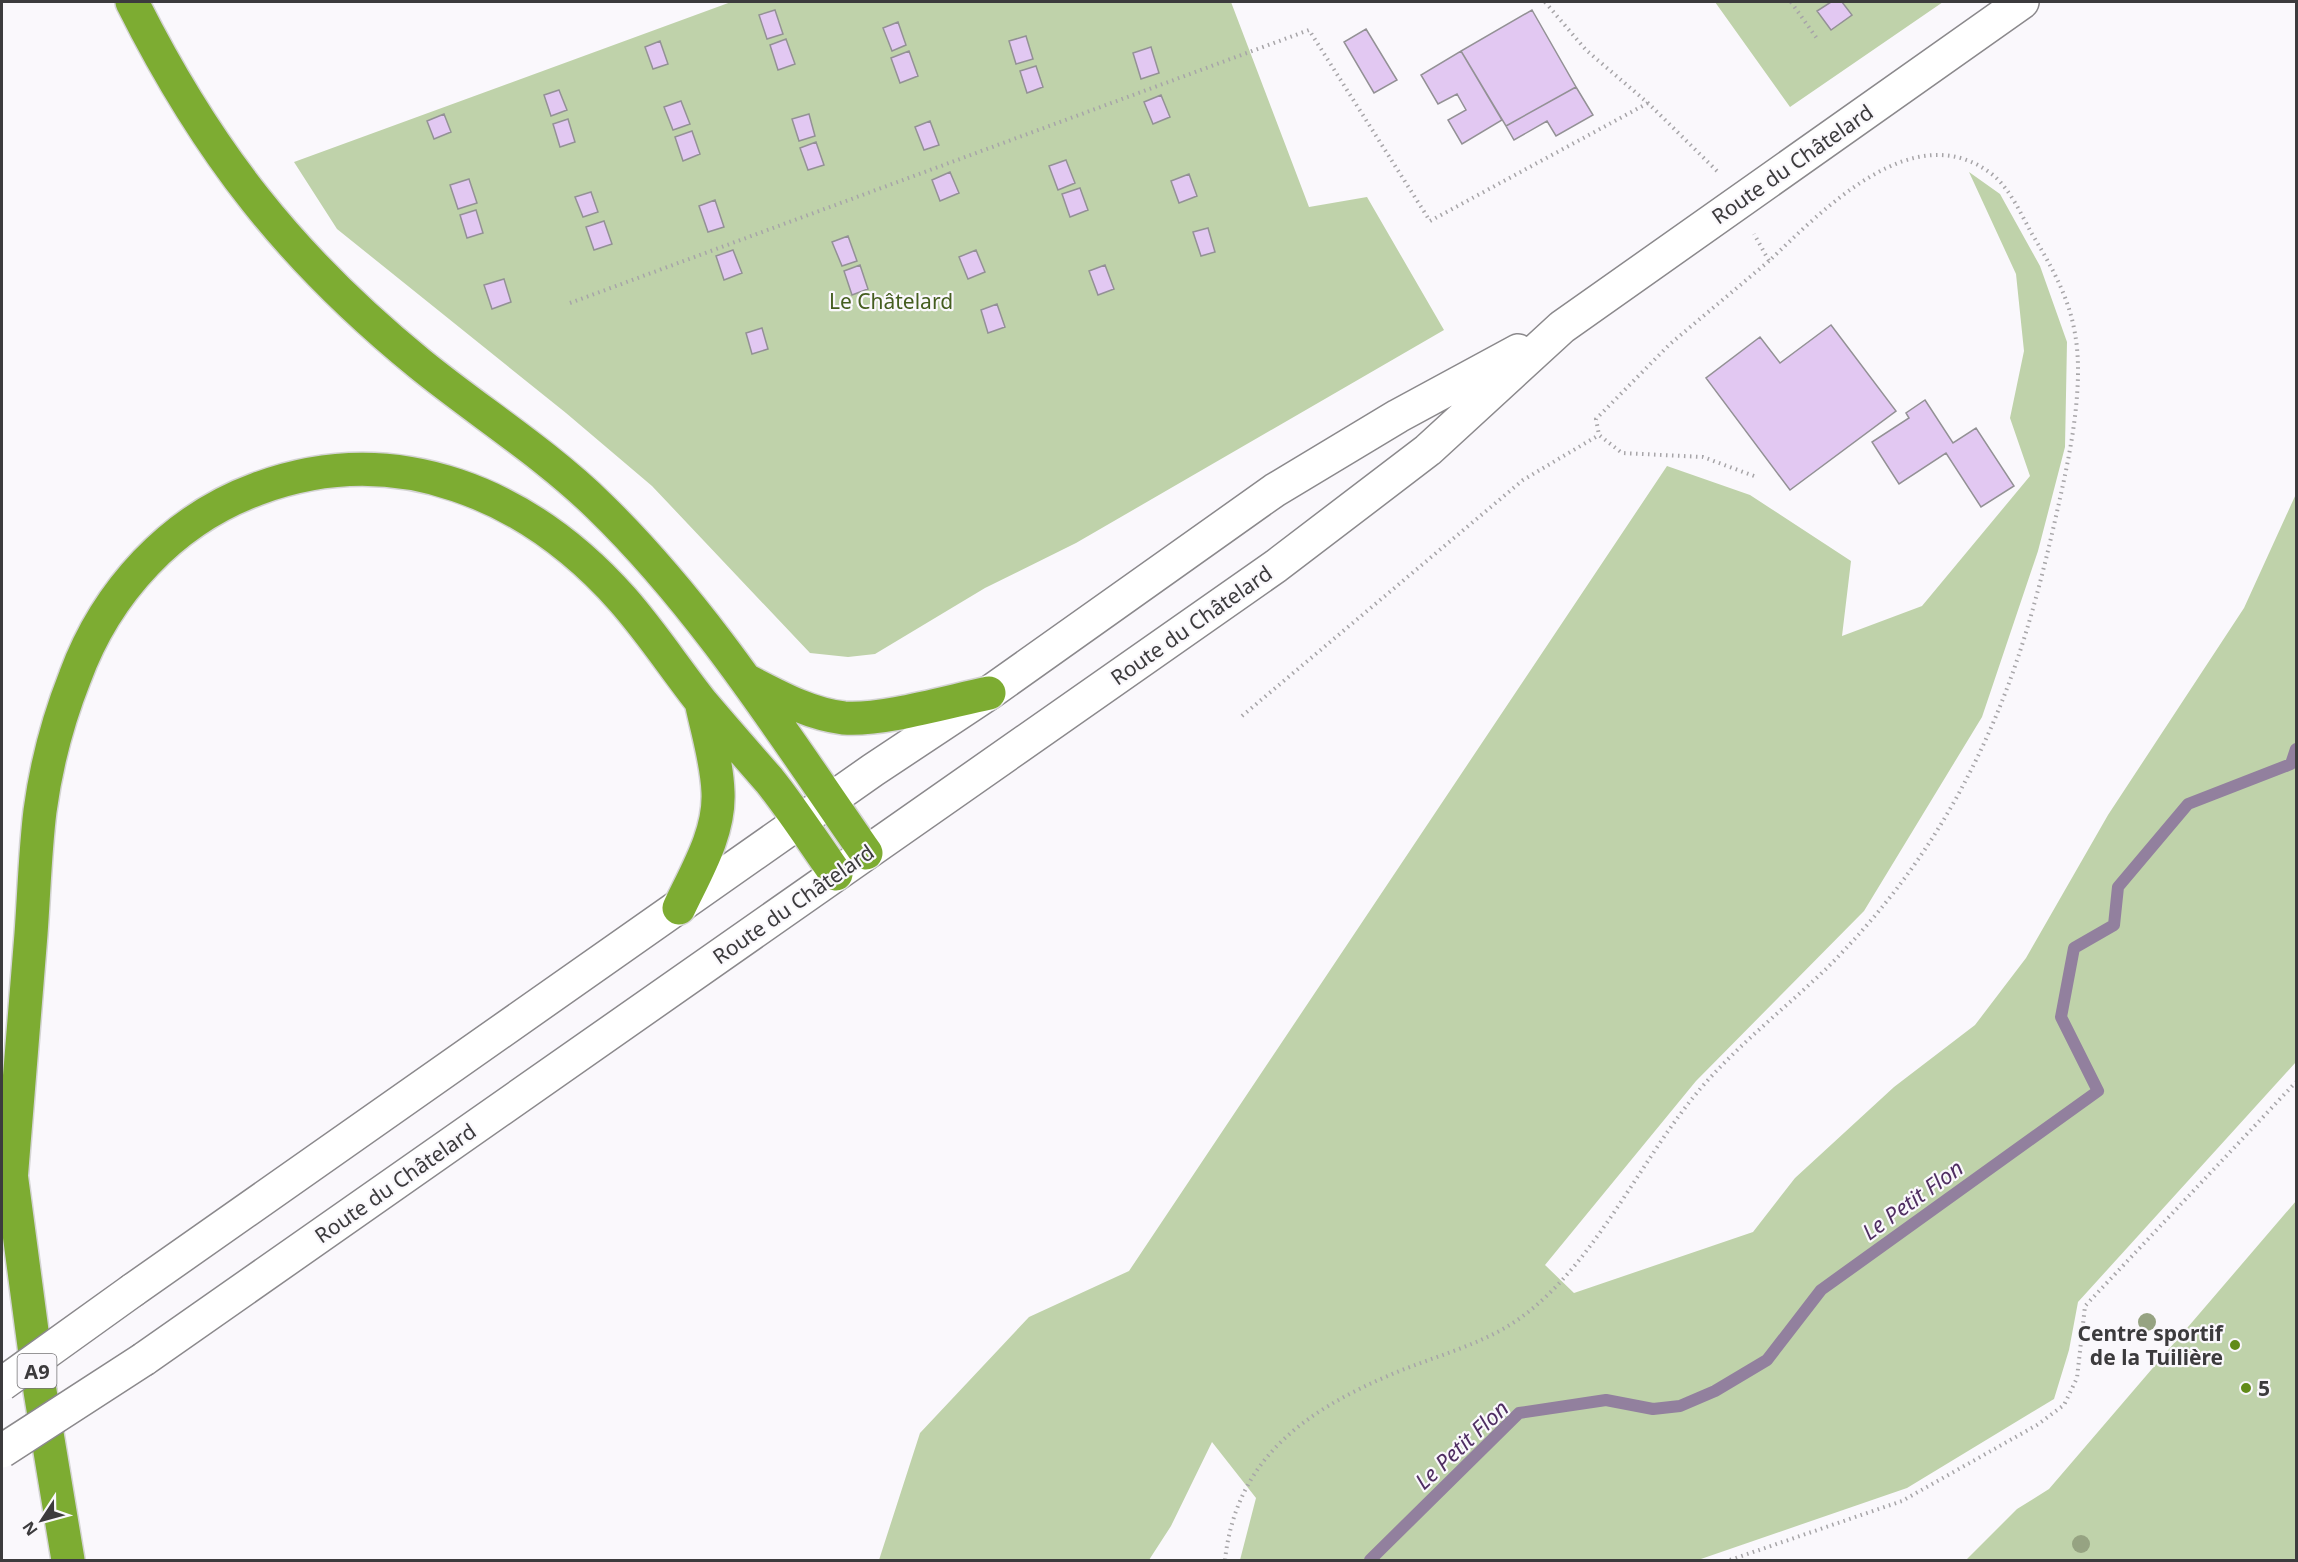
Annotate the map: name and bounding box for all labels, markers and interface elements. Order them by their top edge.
street label: Route du Châtelard [1706,98,1878,230]
park label: Le Châtelard [829,287,953,315]
street label: Route du Châtelard [1105,559,1277,691]
street label: Route du Châtelard [707,838,879,970]
street label: Route du Châtelard [309,1117,481,1249]
water label: Le Petit Flon [1855,1152,1969,1246]
place label: Centre sportif de la Tuilière [2077,1319,2225,1371]
marker: Centre sportif de la Tuilière [2228,1338,2242,1352]
road number: A9 [18,1354,57,1388]
place label: 5 [2258,1374,2270,1402]
marker: 5 [2239,1381,2253,1395]
water label: Le Petit Flon [1408,1393,1514,1495]
north arrow [12,1490,72,1550]
text: N [17,1517,43,1541]

